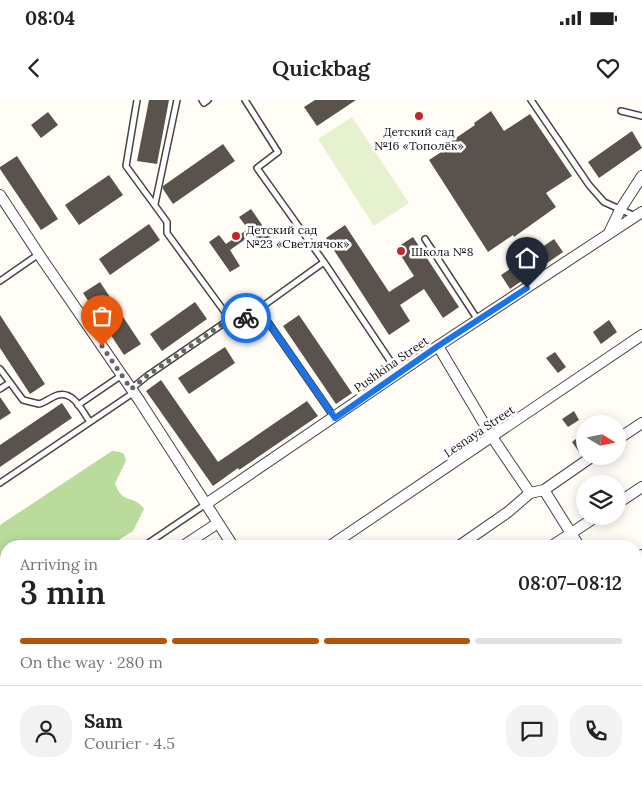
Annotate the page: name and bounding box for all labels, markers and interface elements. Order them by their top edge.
text: 08:04 [25,6,75,30]
icon: back [20,54,48,82]
text: Quickbag [272,54,370,82]
icon: heart [594,54,622,82]
marker: Детский сад №16 «Тополёк» [413,110,425,122]
place label: Детский сад №16 «Тополёк» [374,124,464,153]
place label: Детский сад №23 «Светлячок» [246,222,350,251]
marker: Детский сад №23 «Светлячок» [230,230,242,242]
pin [506,237,548,288]
place label: Школа №8 [411,244,474,259]
icon: home [513,244,541,272]
marker: Школа №8 [395,245,407,257]
courier [221,293,271,343]
pin [81,295,123,346]
icon: bag [88,302,116,330]
icon: bike [232,304,260,332]
street label: Pushkina Street [351,333,431,395]
street label: Lesnaya Street [441,402,518,460]
north arrow [576,415,626,465]
map controls [576,415,626,525]
button: layers [576,475,626,525]
text: Arriving in [20,554,98,574]
text: 08:07–08:12 [518,571,622,595]
text: 3 min [20,572,106,613]
text: On the way · 280 m [20,652,163,672]
button: person [20,705,72,757]
button: chat [506,705,558,757]
button: phone [570,705,622,757]
text: Sam [84,709,123,733]
text: Courier · 4.5 [84,733,175,753]

